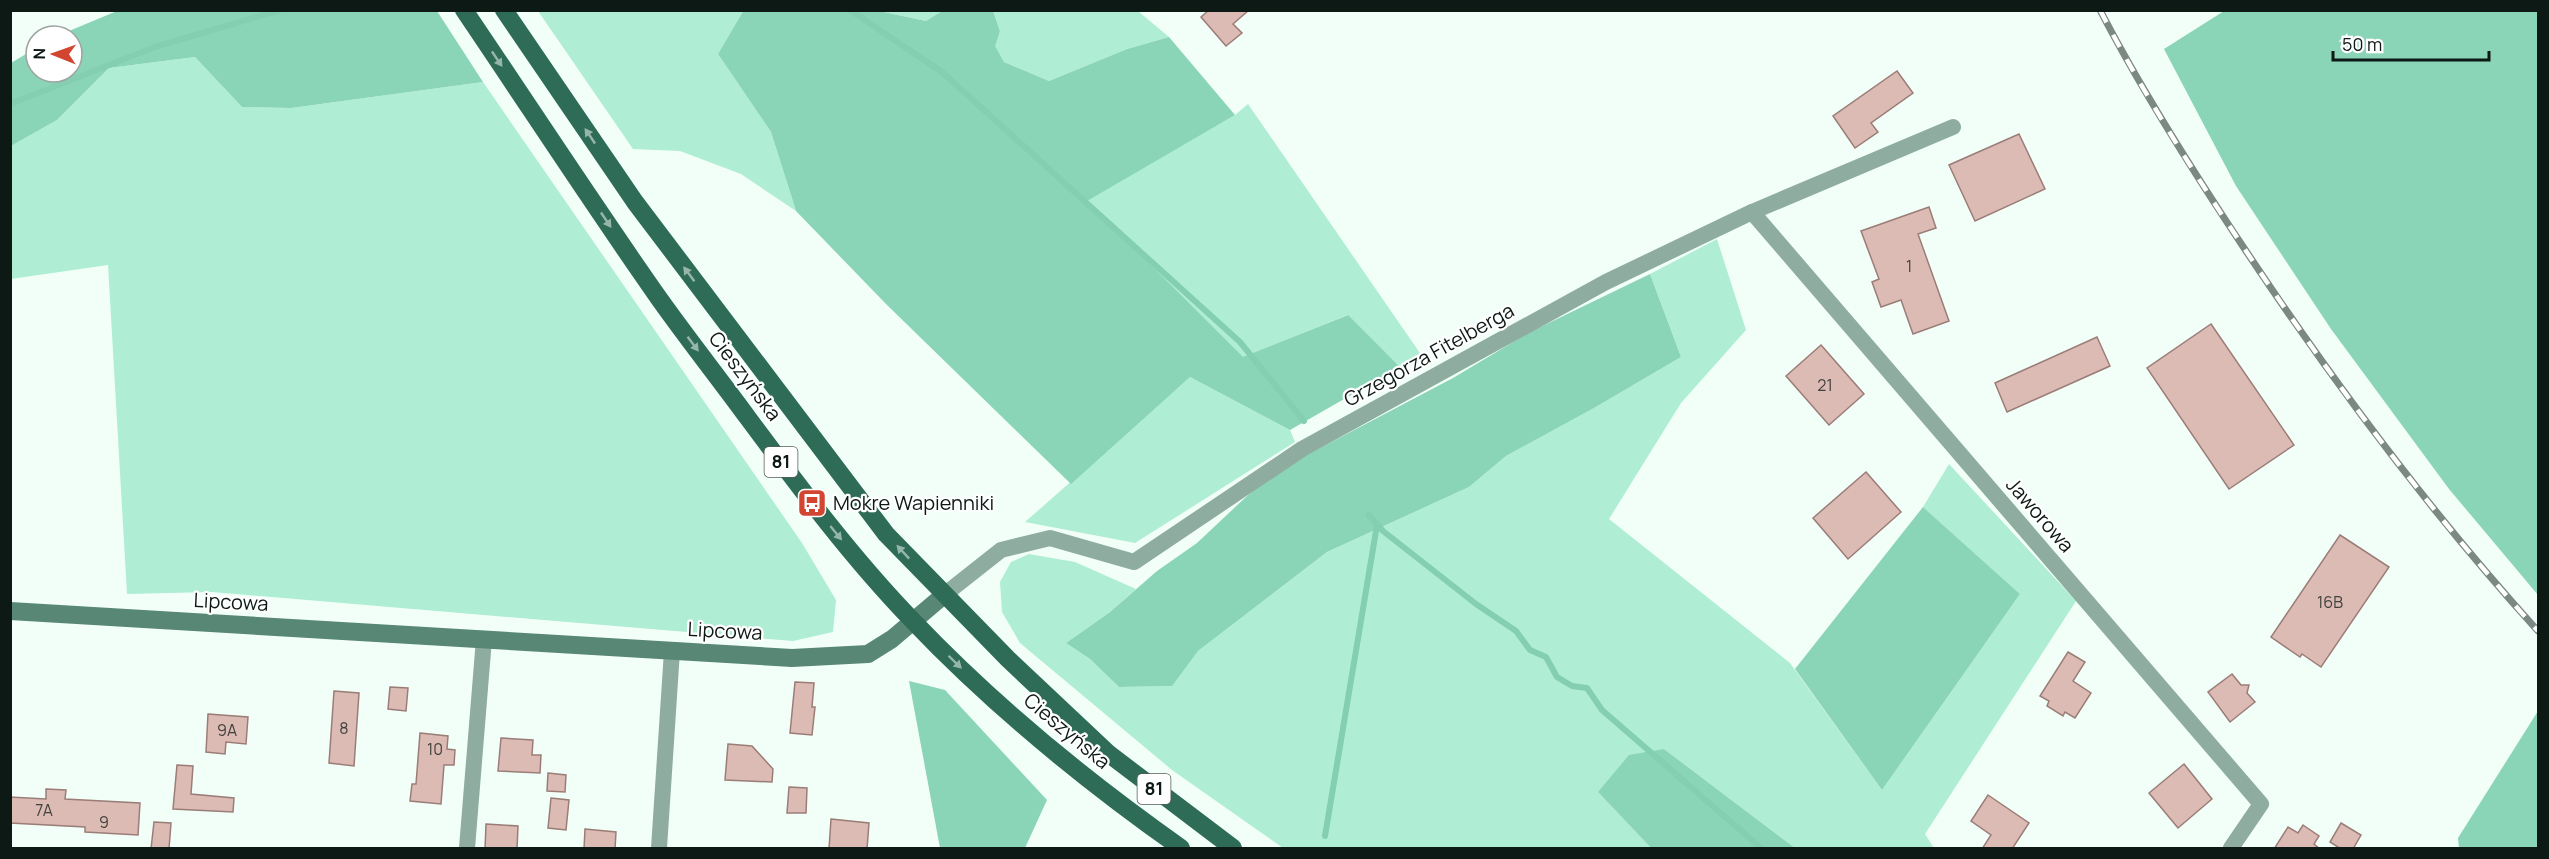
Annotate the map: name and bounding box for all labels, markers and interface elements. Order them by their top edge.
north arrow [24,24,84,84]
scale bar [2333,24,2489,62]
text: 50 m [2342,32,2382,56]
text: N [28,48,50,60]
one-way arrow [491,50,503,66]
one-way arrow [584,129,596,145]
one-way arrow [600,212,611,228]
house number: 1 [1906,255,1912,277]
one-way arrow [683,267,695,283]
street label: Grzegorza Fitelberga [1339,297,1519,413]
street label: Cieszyńska [703,325,788,426]
one-way arrow [687,336,699,352]
house number: 21 [1817,374,1833,396]
road number: 81 [764,447,798,477]
street label: Jaworowa [2000,471,2080,558]
bus stop icon: Mokre Wapienniki [796,487,828,519]
place label: Mokre Wapienniki [833,489,994,516]
one-way arrow [829,525,842,540]
one-way arrow [896,545,910,560]
street label: Lipcowa [193,586,269,617]
house number: 16B [2317,591,2343,613]
street label: Lipcowa [687,615,763,646]
one-way arrow [947,655,961,669]
street label: Cieszyńska [1018,686,1116,775]
house number: 8 [339,717,349,739]
house number: 9A [217,719,237,741]
house number: 10 [427,738,443,760]
road number: 81 [1138,774,1170,804]
house number: 7A [35,799,53,821]
house number: 9 [99,811,109,833]

